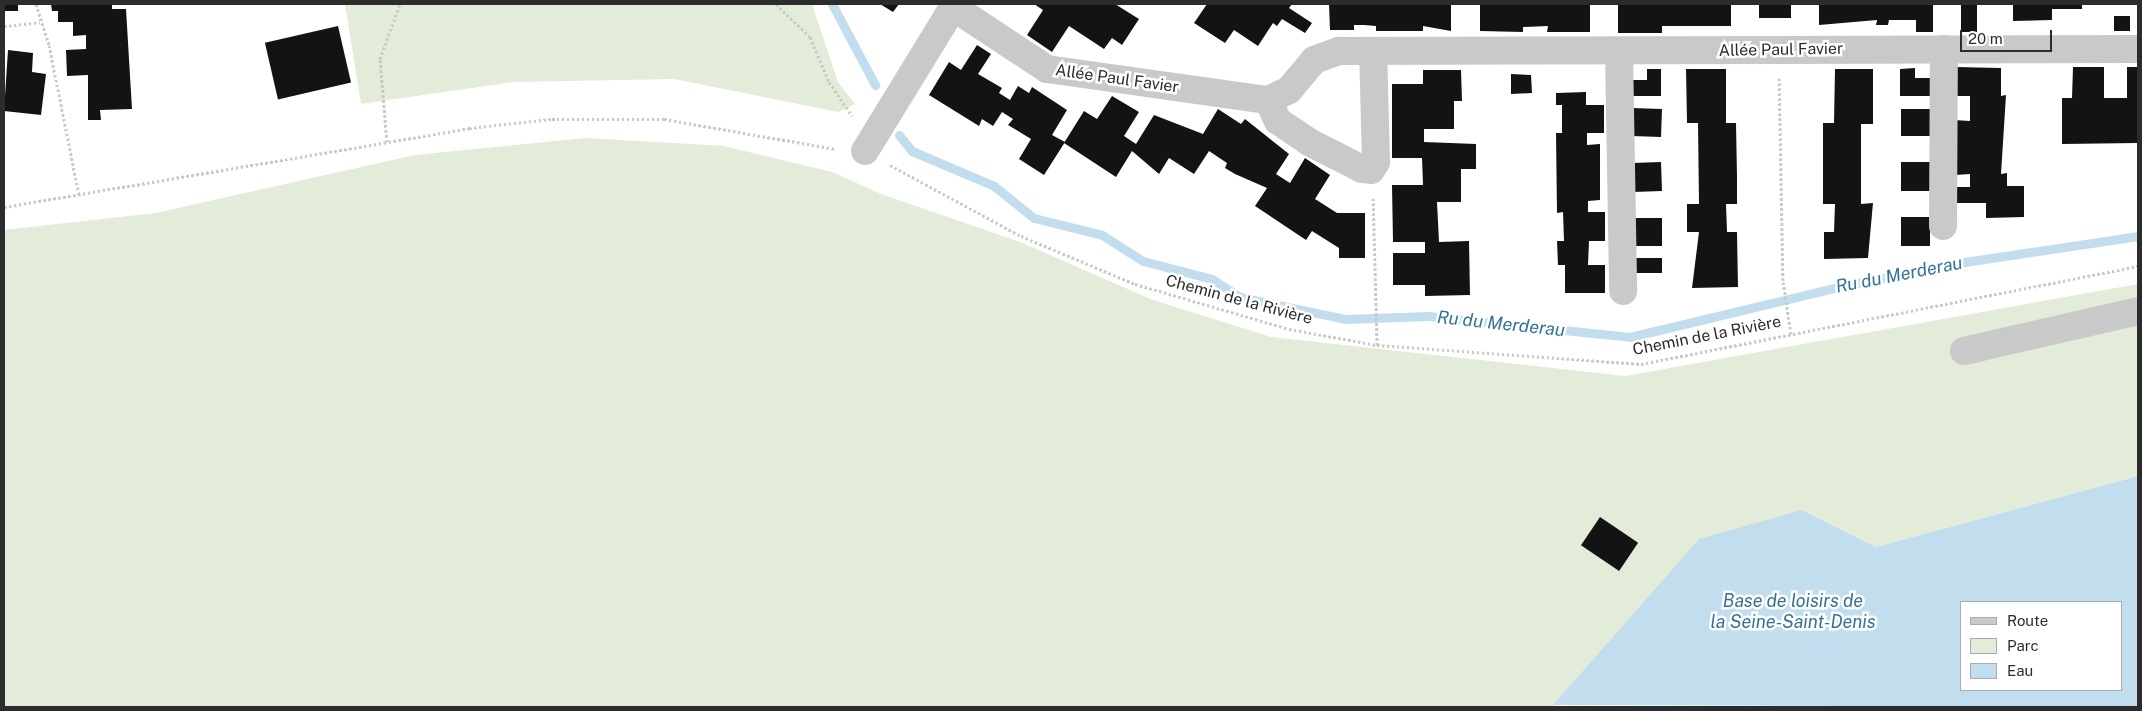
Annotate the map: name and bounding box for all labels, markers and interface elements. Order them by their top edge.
scale bar [1962,20,2054,52]
text: 20 m [1968,30,2003,47]
street label: Allée Paul Favier [1718,39,1844,61]
street label: Allée Paul Favier [1054,61,1180,97]
water label: Ru du Merderau [1834,252,1964,298]
street label: Chemin de la Rivière [1163,271,1315,329]
water label: Ru du Merderau [1436,307,1566,341]
street label: Chemin de la Rivière [1631,312,1783,360]
water label: Base de loisirs de la Seine-Saint-Denis [1711,591,1875,634]
legend [1960,601,2122,691]
text: Route [2007,612,2048,629]
text: Parc [2007,637,2039,654]
text: Eau [2007,662,2033,679]

